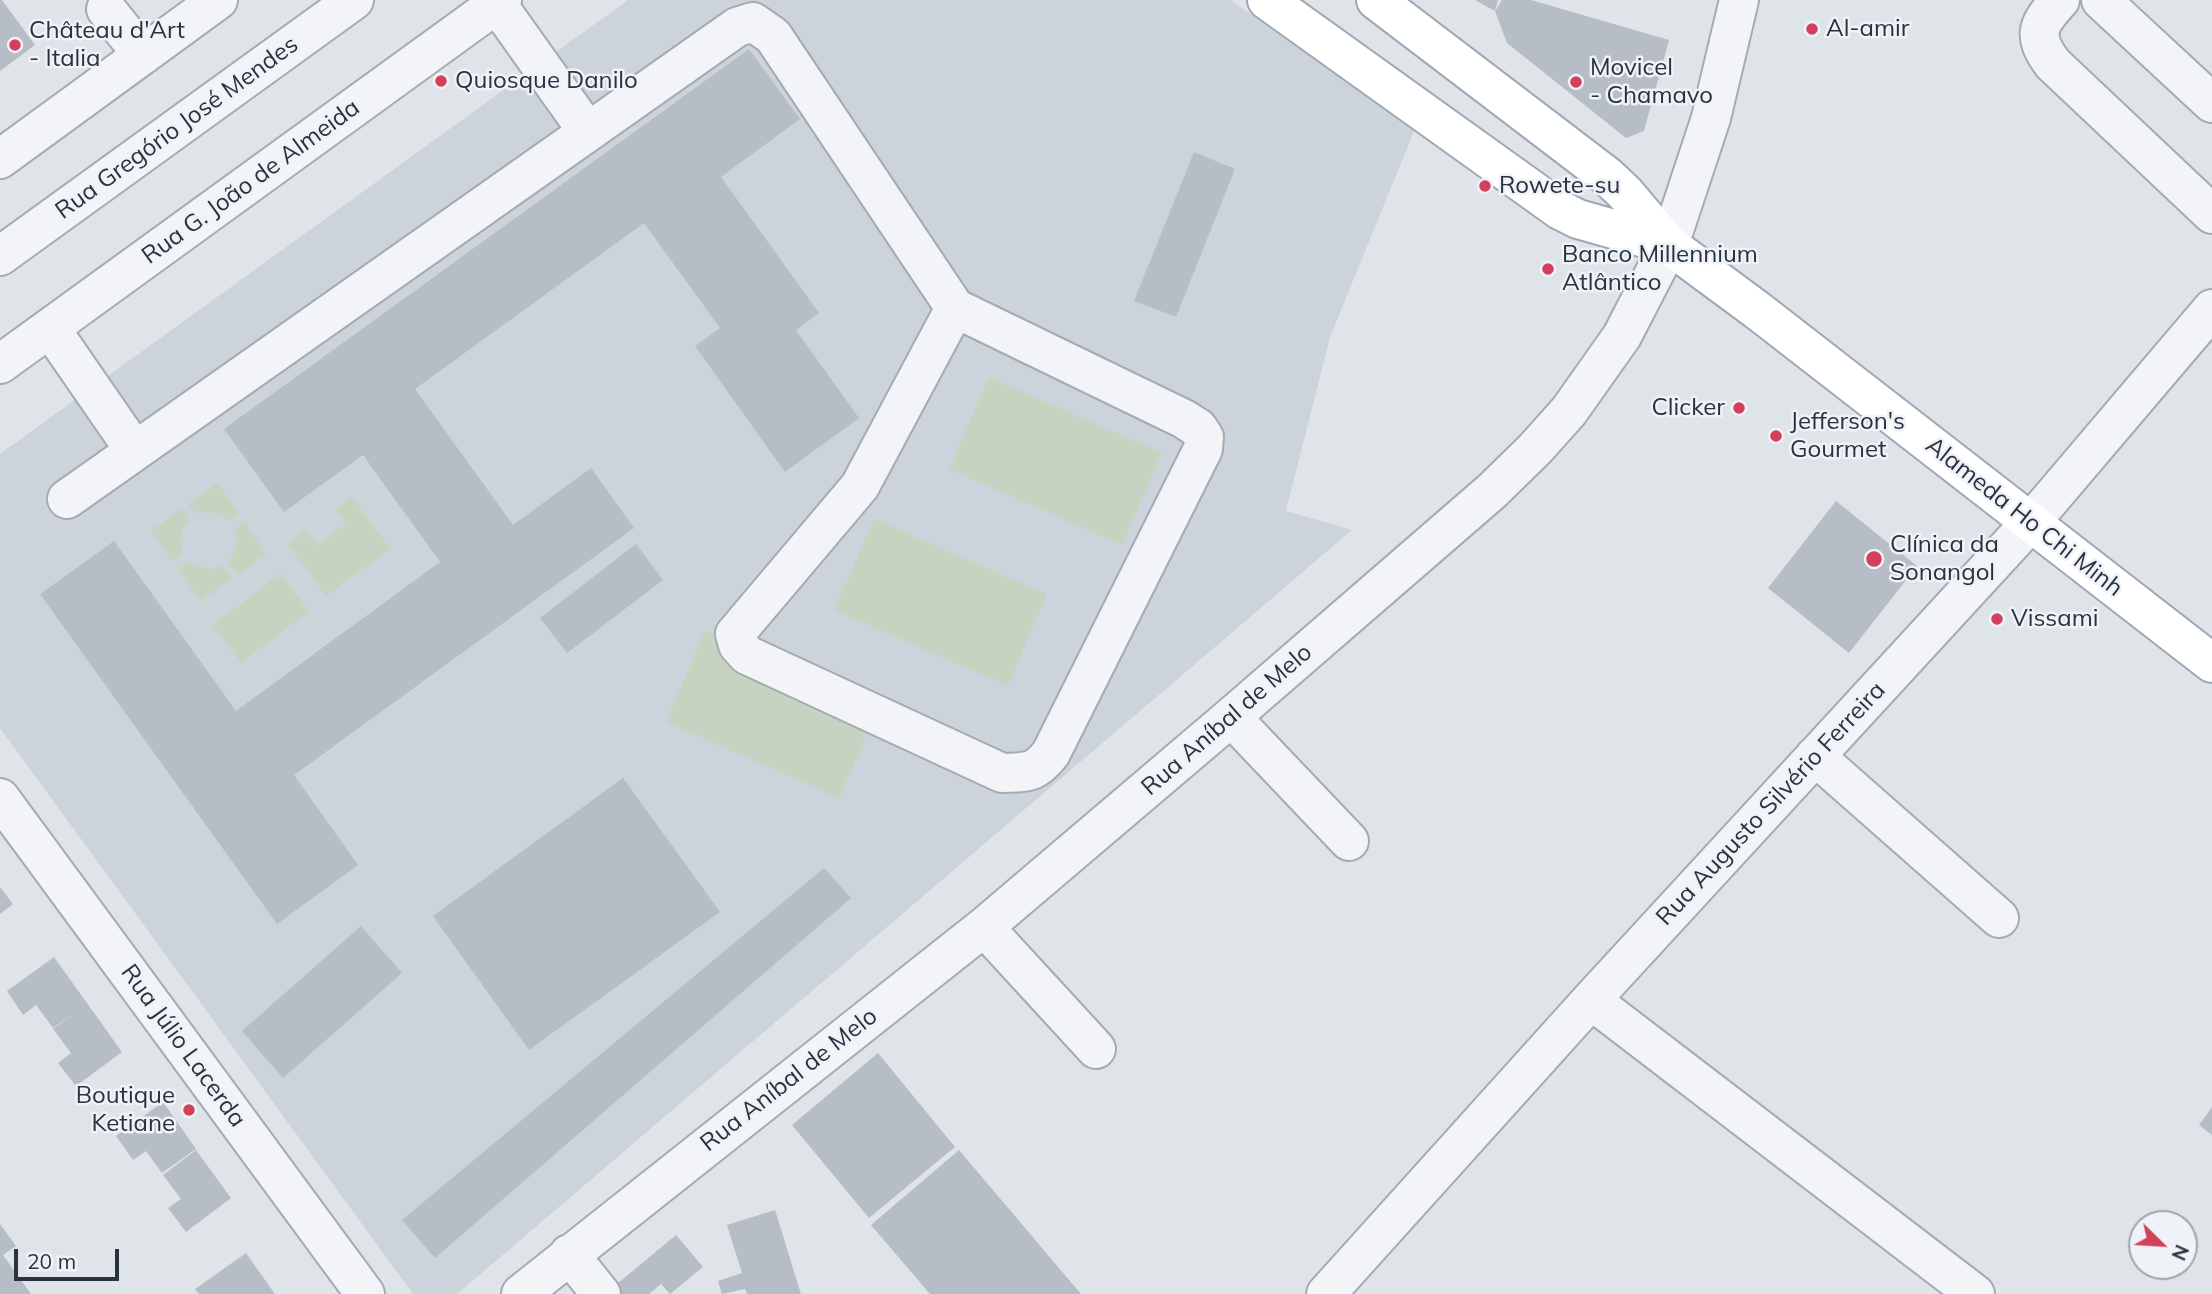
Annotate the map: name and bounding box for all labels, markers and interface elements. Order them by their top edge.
place label: Al-amir [1826,15,1910,43]
place label: Château d'Art - Italia [29,17,185,73]
marker: Al-amir [1804,21,1820,37]
street label: Rua Gregório José Mendes [50,30,304,226]
marker: Château d'Art - Italia [7,37,23,53]
place label: Movicel - Chamavo [1590,54,1713,110]
place label: Quiosque Danilo [455,67,638,95]
marker: Quiosque Danilo [433,73,449,89]
marker: Movicel - Chamavo [1568,74,1584,90]
street label: Rua G. João de Almeida [137,93,365,271]
place label: Rowete-su [1499,172,1620,200]
marker: Rowete-su [1477,178,1493,194]
place label: Banco Millennium Atlântico [1562,241,1758,297]
marker: Banco Millennium Atlântico [1540,261,1556,277]
place label: Clicker [1651,394,1725,422]
marker: Clicker [1731,400,1747,416]
place label: Jefferson's Gourmet [1790,408,1905,464]
marker: Jefferson's Gourmet [1768,428,1784,444]
street label: Alameda Ho Chi Minh [1920,431,2128,603]
place label: Clínica da Sonangol [1890,531,1999,587]
marker: Clínica da Sonangol [1864,549,1884,569]
place label: Vissami [2011,605,2098,633]
marker: Vissami [1989,611,2005,627]
street label: Rua Aníbal de Melo [1136,638,1318,802]
street label: Rua Augusto Silvério Ferreira [1651,676,1891,932]
street label: Rua Júlio Lacerda [114,959,252,1133]
street label: Rua Aníbal de Melo [695,1002,883,1158]
place label: Boutique Ketiane [76,1082,175,1138]
marker: Boutique Ketiane [181,1102,197,1118]
north arrow [2128,1210,2198,1280]
scale bar [18,1234,122,1278]
text: N [2166,1241,2194,1264]
text: 20 m [27,1248,76,1274]

